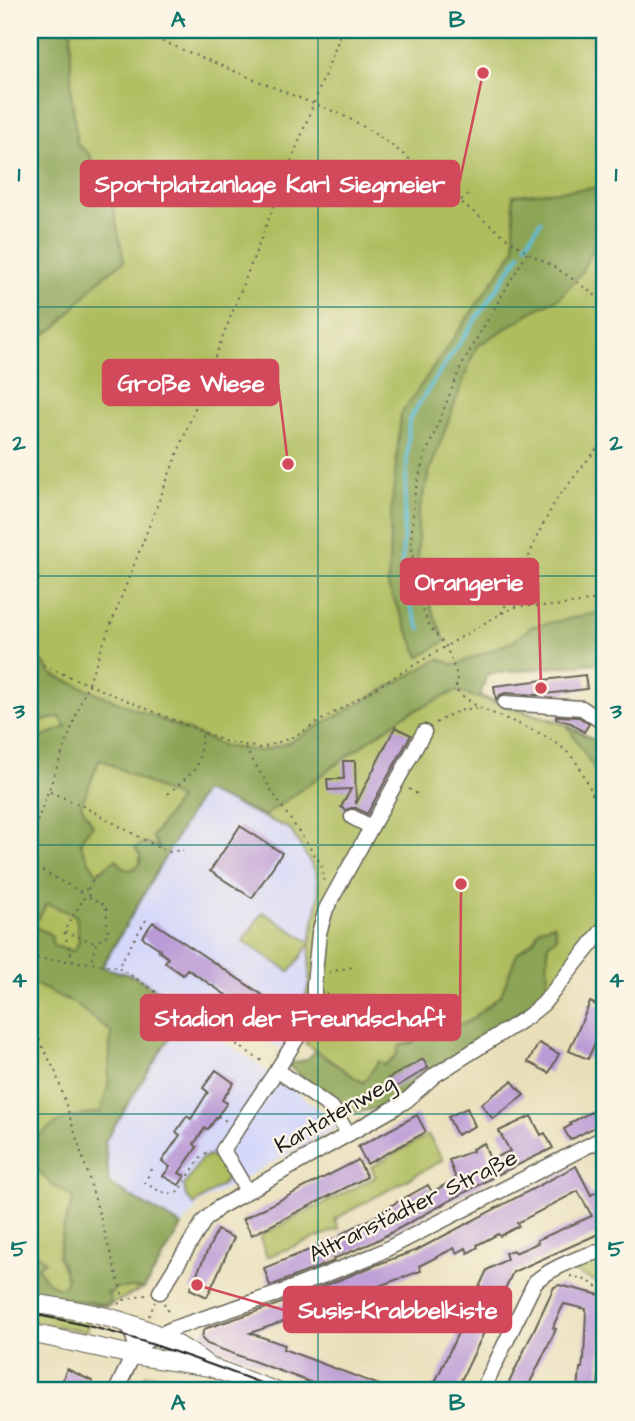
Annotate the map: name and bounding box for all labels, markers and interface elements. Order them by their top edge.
text: A [171,4,186,36]
text: B [449,4,466,36]
text: 1 [18,158,21,190]
text: 1 [615,158,618,190]
callout: Sportplatzanlage Karl Siegmeier [81,161,459,206]
text: Sportplatzanlage Karl Siegmeier [94,168,446,203]
callout: Große Wiese [103,360,278,405]
text: Große Wiese [117,367,265,401]
text: 2 [11,427,26,459]
text: 2 [608,427,623,459]
callout: Orangerie [401,559,538,604]
text: Orangerie [415,566,523,601]
text: 3 [12,695,25,727]
text: 3 [609,695,622,727]
text: 4 [11,964,27,996]
text: 4 [608,964,624,996]
callout: Stadion der Freundschaft [141,995,460,1040]
text: Stadion der Freundschaft [153,1002,446,1036]
street label: Kantatenweg [269,1067,402,1162]
street label: Altranstädter Straße [303,1141,523,1271]
text: 5 [11,1233,28,1265]
text: 5 [608,1233,625,1265]
callout: Susis-Krabbelkiste [284,1287,511,1332]
text: Susis-Krabbelkiste [297,1294,498,1328]
text: A [171,1387,186,1419]
text: B [449,1387,466,1419]

